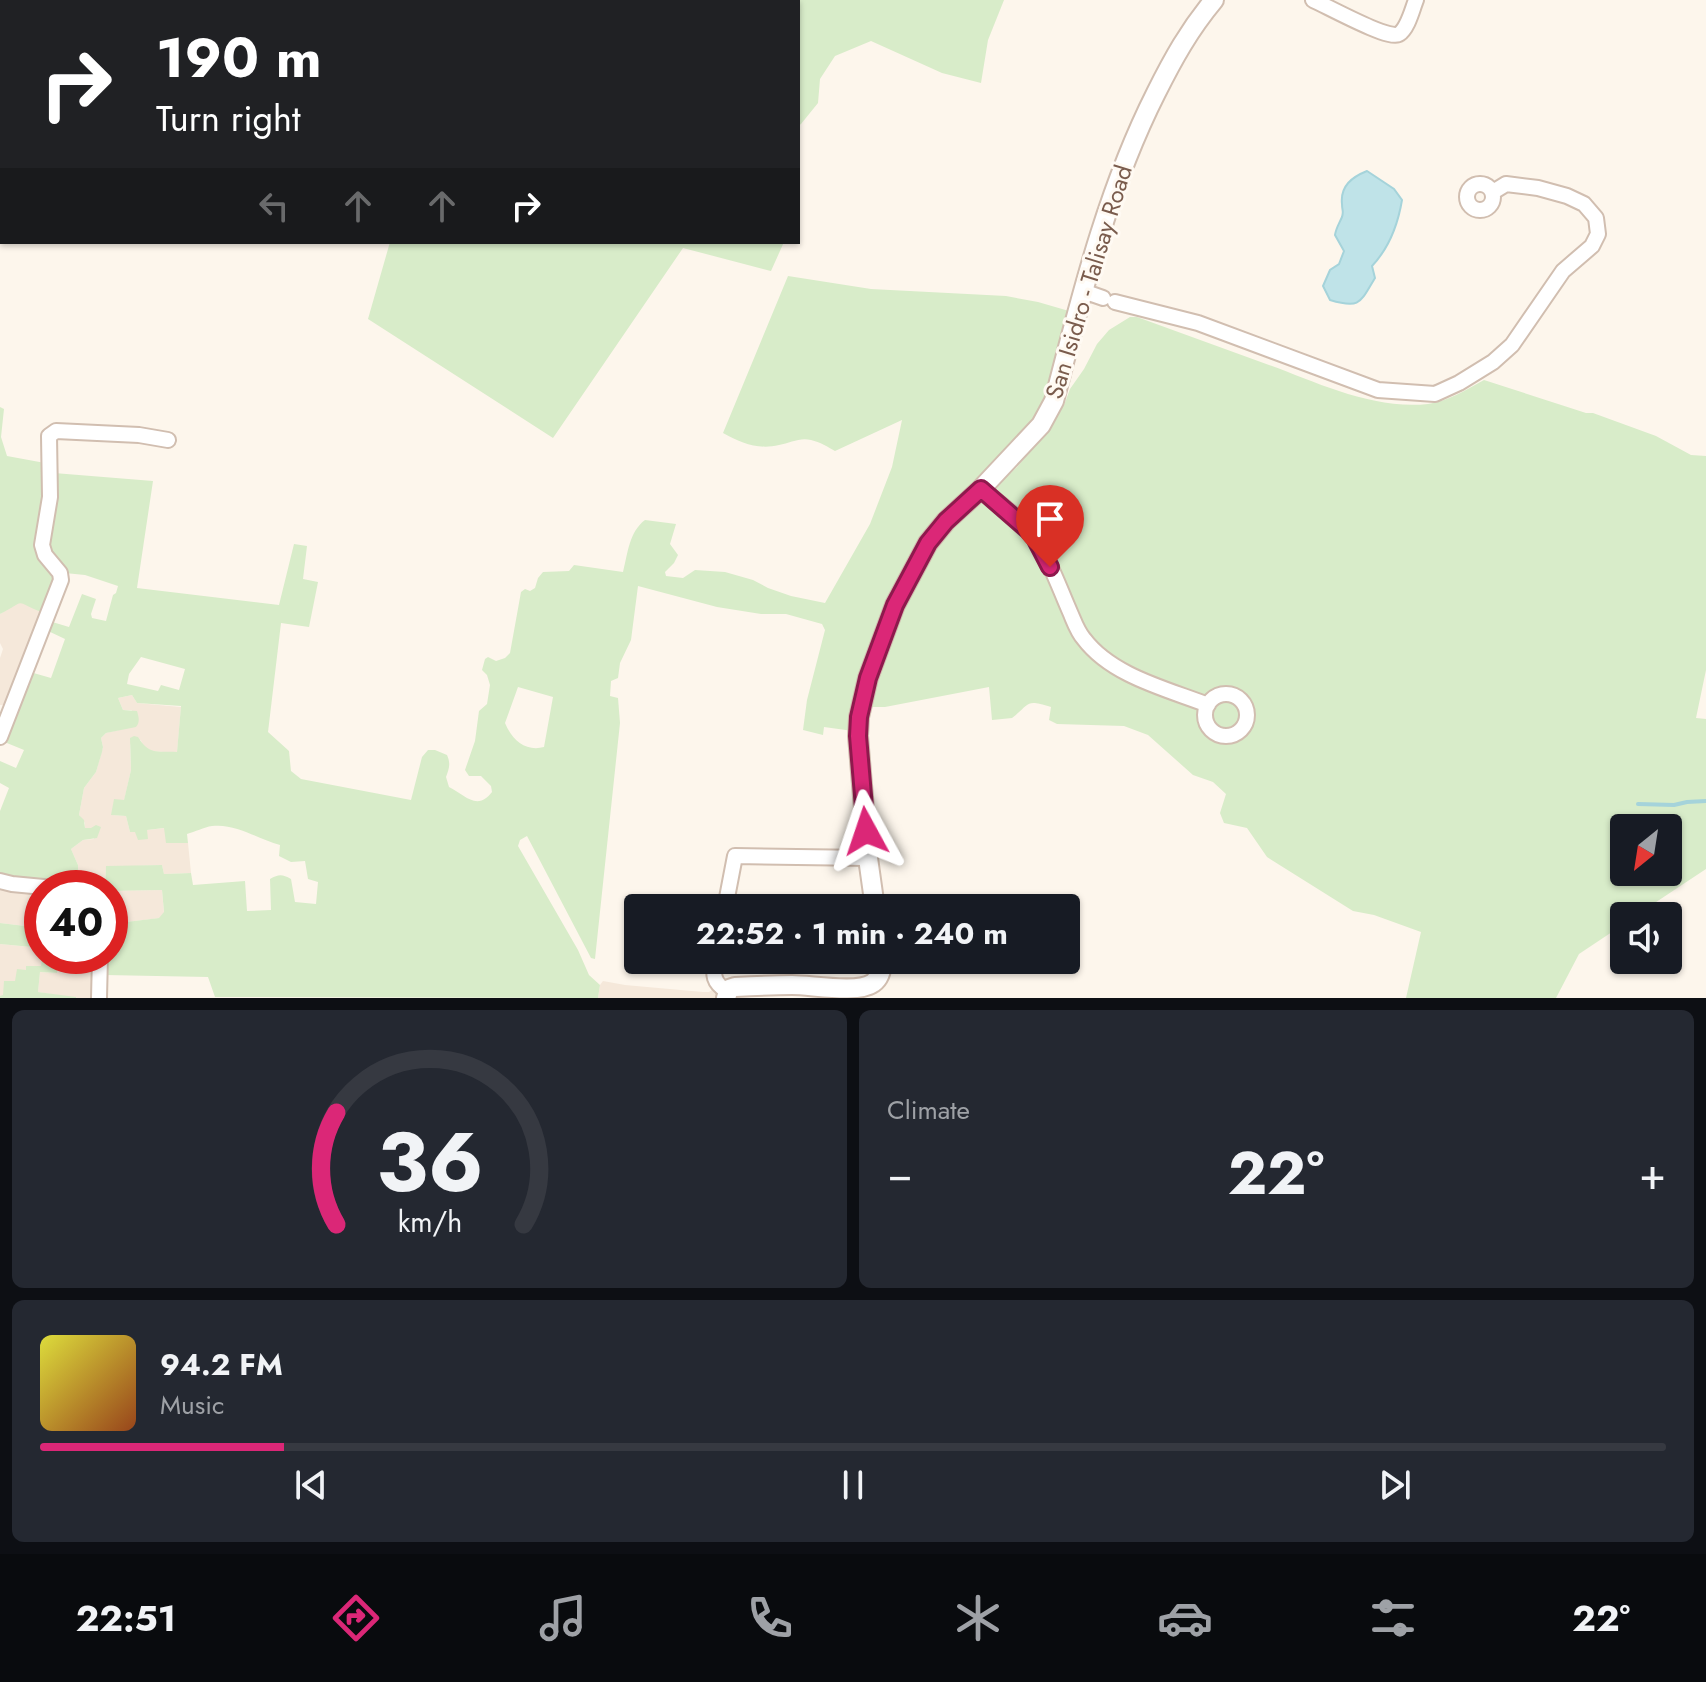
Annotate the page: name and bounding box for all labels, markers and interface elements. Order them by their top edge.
text: 190 m [156,17,322,98]
icon: right [24,32,128,136]
text: Turn right [156,92,301,144]
street label: San Isidro - Talisay Road [1036,161,1141,403]
icon: left [252,184,296,228]
icon: ahead [336,184,380,228]
icon: ahead [420,184,464,228]
icon: right [504,184,548,228]
pin [1016,485,1084,567]
icon: arrive [1028,497,1072,541]
position arrow [824,789,908,873]
north arrow [1610,814,1682,886]
map controls [1610,814,1682,974]
speed limit sign: 40 [24,870,128,974]
button: sound [1610,902,1682,974]
text: 22:52 · 1 min · 240 m [696,912,1008,955]
text: Climate [887,1091,970,1129]
text: 36 [376,1102,483,1222]
text: 22° [1228,1130,1324,1217]
text: − [887,1142,913,1206]
text: + [1639,1142,1666,1206]
text: km/h [397,1201,462,1243]
text: 94.2 FM [160,1343,283,1386]
text: Music [160,1386,224,1424]
icon: previous [289,1463,333,1507]
icon: pause [831,1463,875,1507]
icon: next [1373,1463,1417,1507]
icon: directions [328,1590,384,1646]
icon: music [535,1590,591,1646]
icon: phone [742,1590,798,1646]
icon: climate [950,1590,1006,1646]
icon: car [1157,1590,1213,1646]
icon: filters [1365,1590,1421,1646]
text: 22:51 [76,1592,176,1644]
text: 22° [1572,1592,1630,1644]

